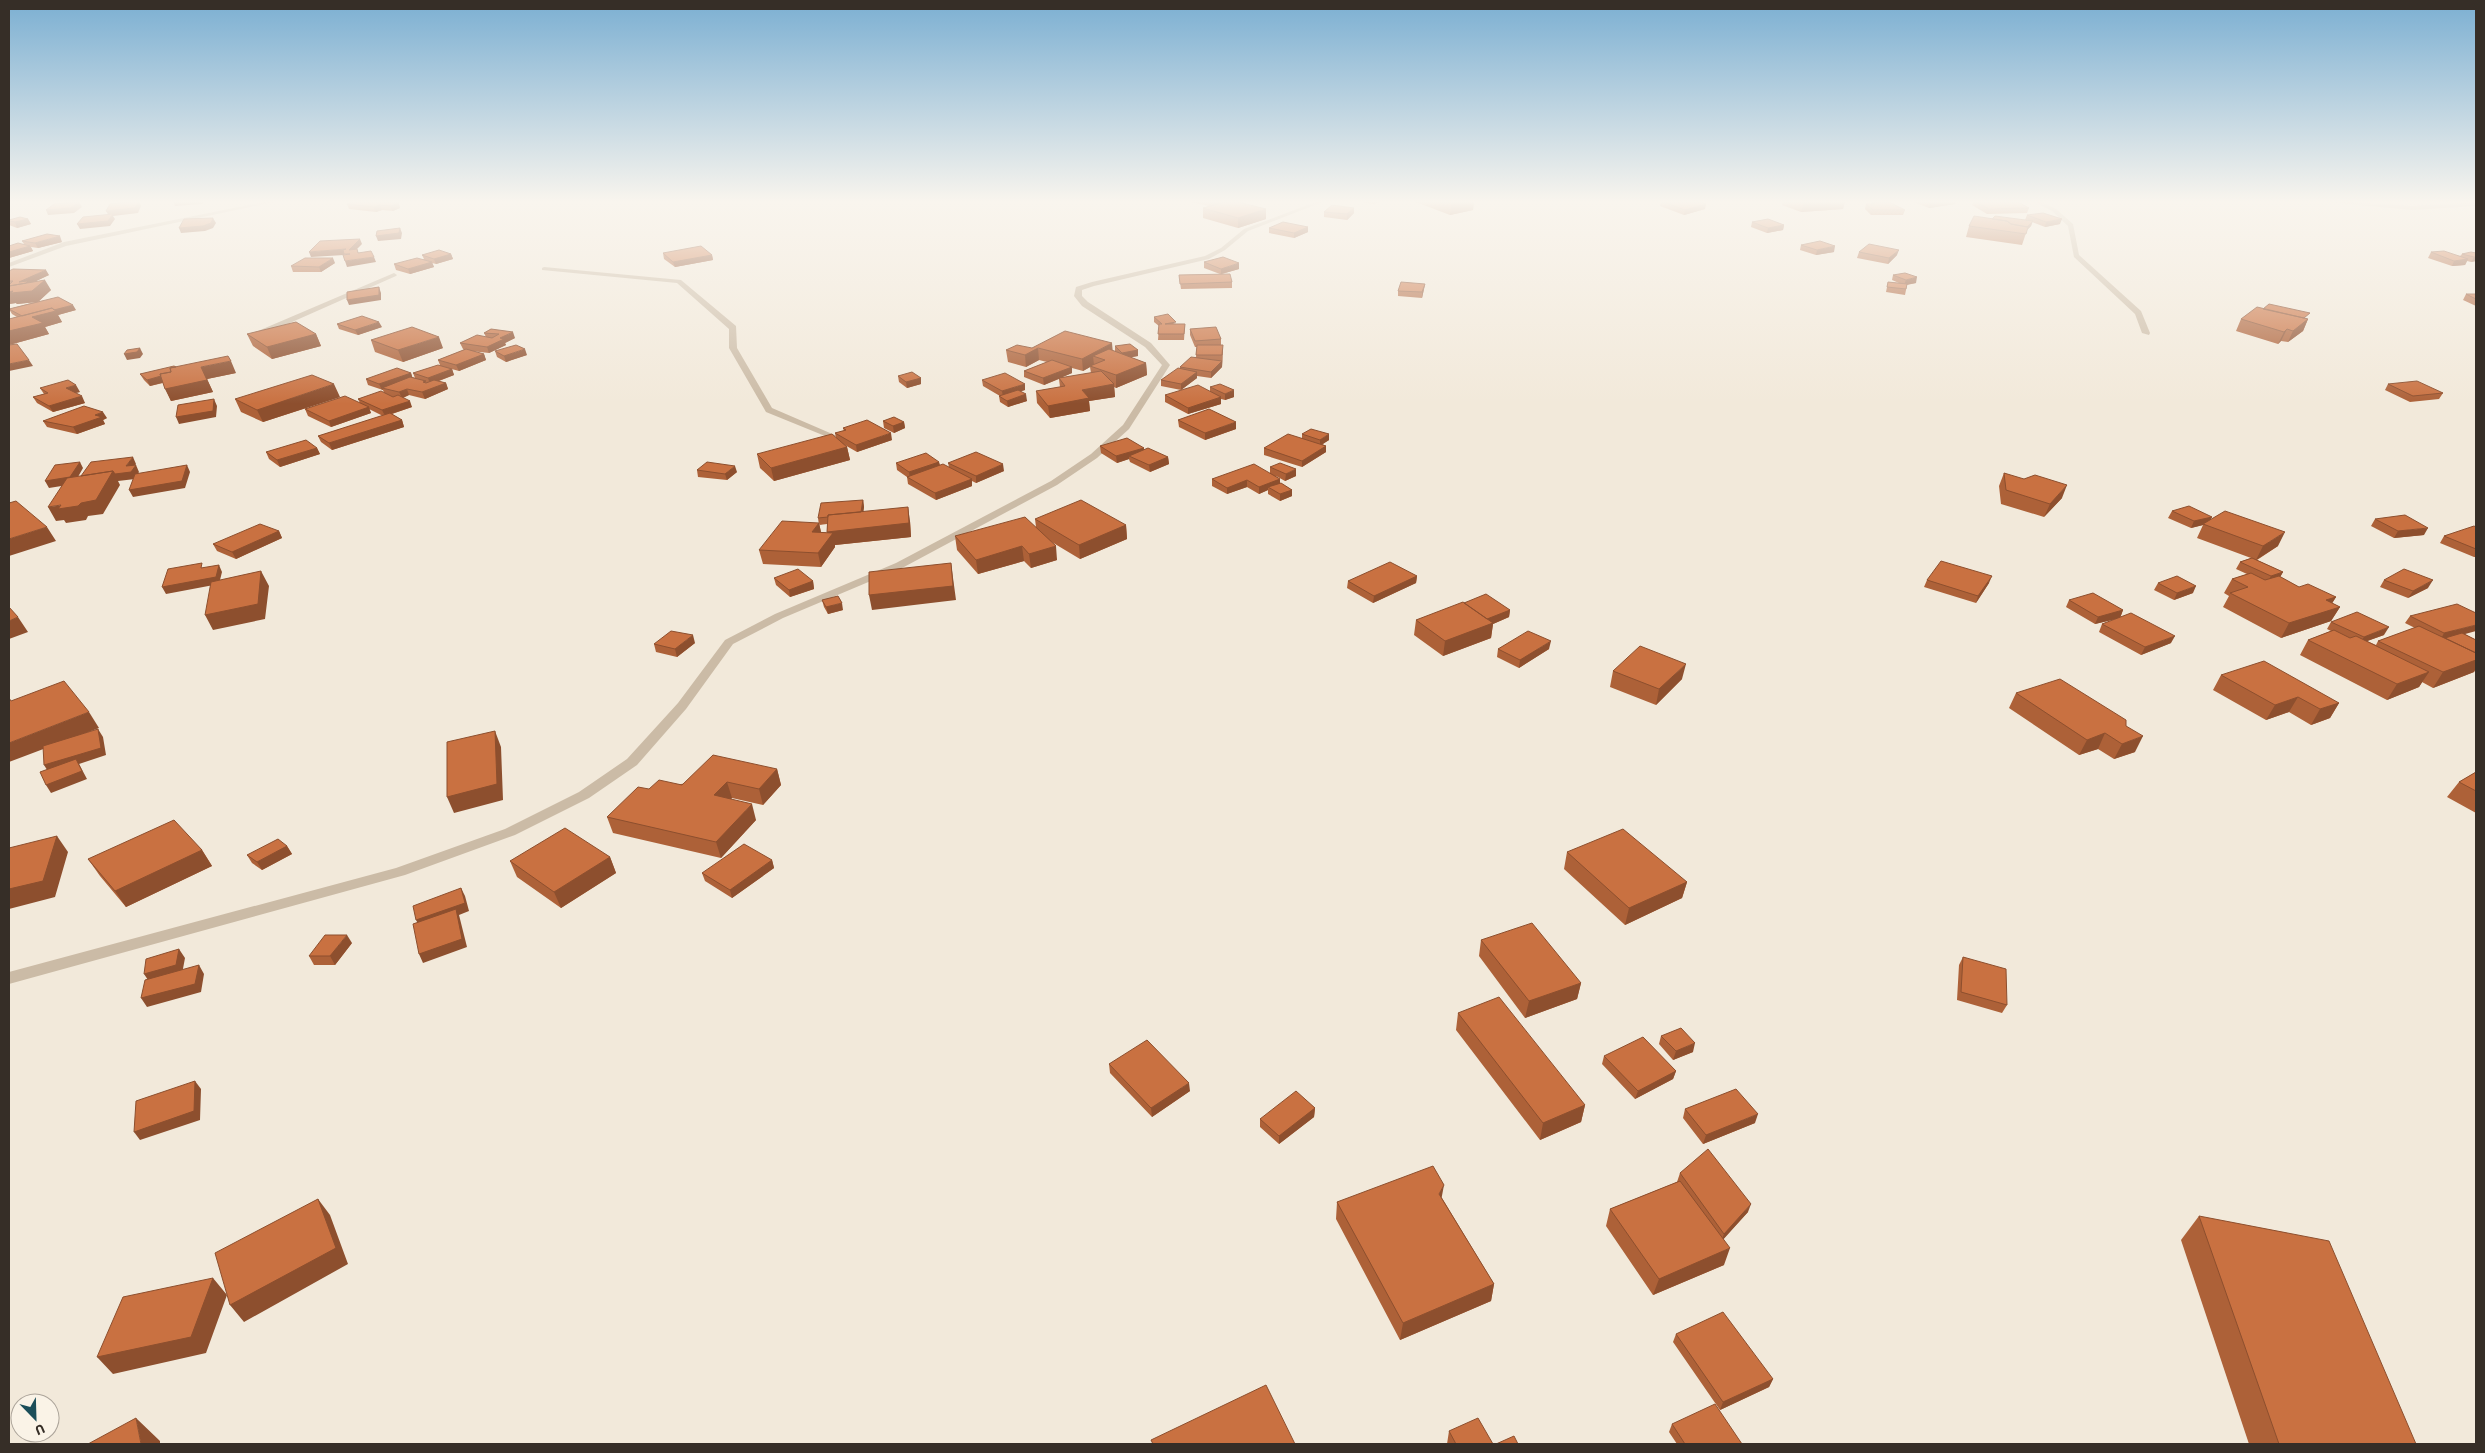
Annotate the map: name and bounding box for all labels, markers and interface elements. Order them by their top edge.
north arrow [10,1393,60,1443]
text: U [31,1418,48,1440]

